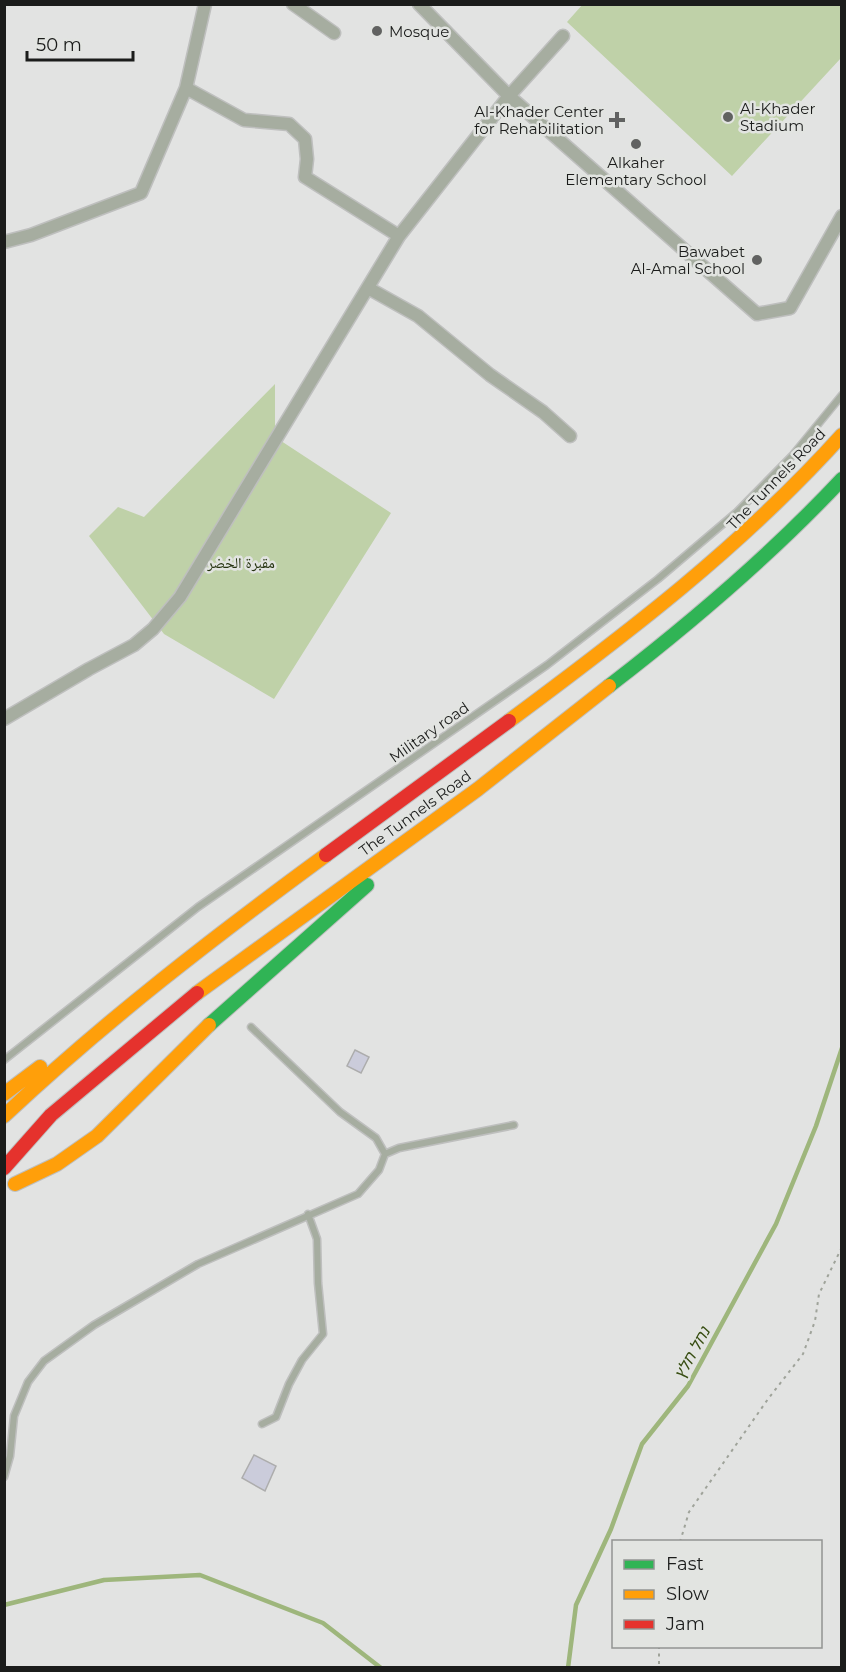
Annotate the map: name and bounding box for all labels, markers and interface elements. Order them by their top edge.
place label: Mosque [389,22,449,41]
scale bar [27,24,134,62]
marker: Mosque [370,24,384,38]
text: 50 m [36,34,82,56]
place label: Al-Khader Stadium [740,99,815,135]
place label: Al-Khader Center for Rehabilitation [474,102,604,138]
marker: Al-Khader Stadium [721,110,735,124]
marker: Al-Khader Center for Rehabilitation [608,111,626,129]
marker: Alkaher Elementary School [629,137,643,151]
place label: Alkaher Elementary School [565,153,707,189]
place label: Bawabet Al-Amal School [631,242,745,278]
marker: Bawabet Al-Amal School [750,253,764,267]
street label: The Tunnels Road [723,424,829,534]
park label: مقبرة الخضر [206,553,275,572]
street label: Military road [385,698,473,766]
street label: The Tunnels Road [355,766,475,860]
water label: נחל חלץ [670,1323,714,1382]
legend [612,1540,822,1648]
text: Fast [666,1553,704,1575]
text: Slow [666,1583,709,1605]
text: Jam [665,1613,705,1635]

